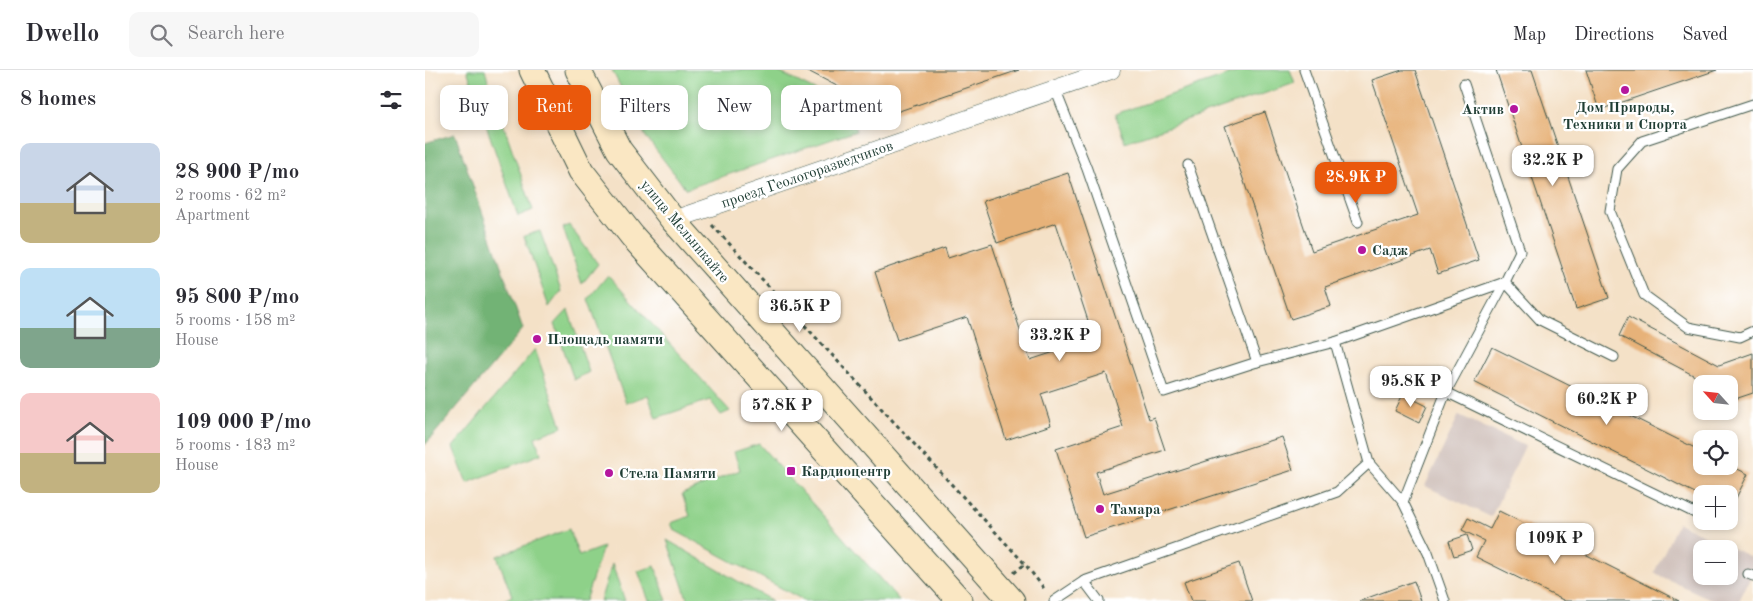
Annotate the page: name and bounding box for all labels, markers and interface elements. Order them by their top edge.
search box [129,12,479,57]
icon: search [147,21,175,49]
text: Dwello [25,23,99,47]
text: Search here [187,25,285,44]
text: Map [1513,26,1546,44]
text: Directions [1574,26,1654,44]
text: Saved [1682,26,1728,44]
marker: Дом Природы, Техники и Спорта [1619,84,1631,96]
chip: Buy [440,85,508,130]
chip: Rent [518,85,591,130]
chip: Filters [601,85,688,130]
chip: New [698,85,771,130]
chip: Apartment [781,85,901,130]
icon: filters [377,86,405,114]
text: 8 homes [20,89,96,110]
place label: Дом Природы, Техники и Спорта [1563,101,1688,133]
place label: Актив [1461,103,1504,118]
marker: Актив [1508,103,1520,115]
street label: проезд Геологоразведчиков [720,139,895,212]
pin: 32.2K ₽ [1507,144,1599,187]
text: 32.2K ₽ [1523,153,1583,169]
text: 28 900 ₽/mo [175,162,299,183]
pin: 28.9K ₽ [1310,162,1402,204]
icon: home [60,163,120,223]
text: 28.9K ₽ [1326,170,1386,186]
street label: улица Мельникайте [637,178,731,286]
text: 2 rooms · 62 m² [175,188,286,204]
text: Apartment [175,208,250,224]
marker: Садж [1356,244,1368,256]
place label: Садж [1372,244,1408,259]
text: 95 800 ₽/mo [175,287,299,308]
icon: home [60,288,120,348]
pin: 36.5K ₽ [754,290,846,333]
text: 36.5K ₽ [770,299,830,315]
text: 5 rooms · 158 m² [175,313,295,329]
pin: 33.2K ₽ [1014,320,1106,362]
text: 33.2K ₽ [1030,328,1090,344]
text: House [175,333,218,349]
marker: Площадь памяти [531,333,543,345]
place label: Площадь памяти [547,333,663,348]
pin: 95.8K ₽ [1365,366,1457,408]
text: 95.8K ₽ [1381,374,1441,390]
north arrow [1693,375,1737,420]
map controls [1693,375,1738,585]
pin: 60.2K ₽ [1561,384,1653,426]
pin: 57.8K ₽ [736,390,828,432]
text: 60.2K ₽ [1577,392,1637,408]
text: 57.8K ₽ [752,398,812,414]
text: 109 000 ₽/mo [175,412,311,433]
icon: home [60,413,120,473]
button: locate [1693,430,1738,475]
text: 5 rooms · 183 m² [175,438,295,454]
text: House [175,458,218,474]
marker: Кардиоцентр [785,465,797,477]
place label: Кардиоцентр [801,465,891,480]
marker: Стела Памяти [603,467,615,479]
place label: Стела Памяти [619,467,716,482]
button: + [1693,485,1738,530]
marker: Тамара [1094,503,1106,515]
place label: Тамара [1110,503,1161,518]
pin: 109K ₽ [1514,522,1596,565]
text: 109K ₽ [1527,531,1583,547]
button: − [1693,540,1738,585]

